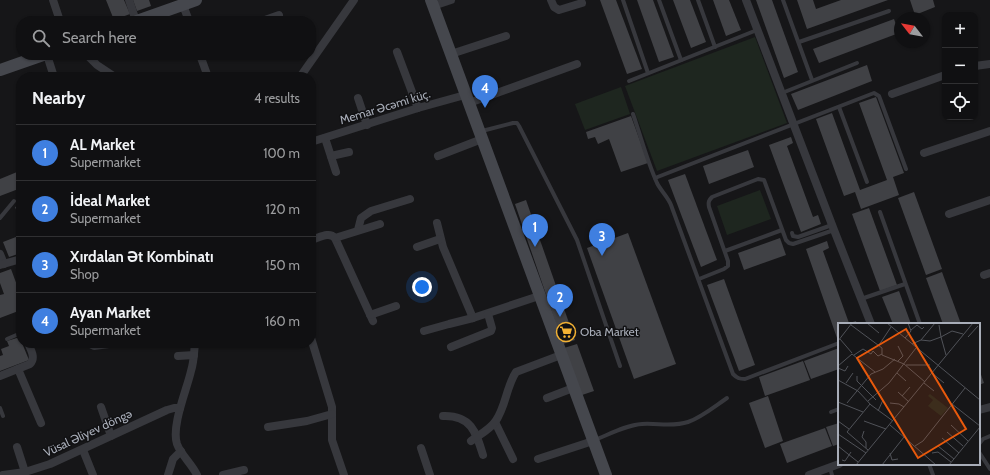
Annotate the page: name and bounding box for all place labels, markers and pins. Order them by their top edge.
pin: 4 [472,75,498,108]
pin: 1 [522,214,548,247]
pin: 3 [589,223,615,256]
pin: 2 [547,284,573,317]
supermarket icon: Oba Market [555,321,577,343]
place label: Oba Market [580,324,639,339]

